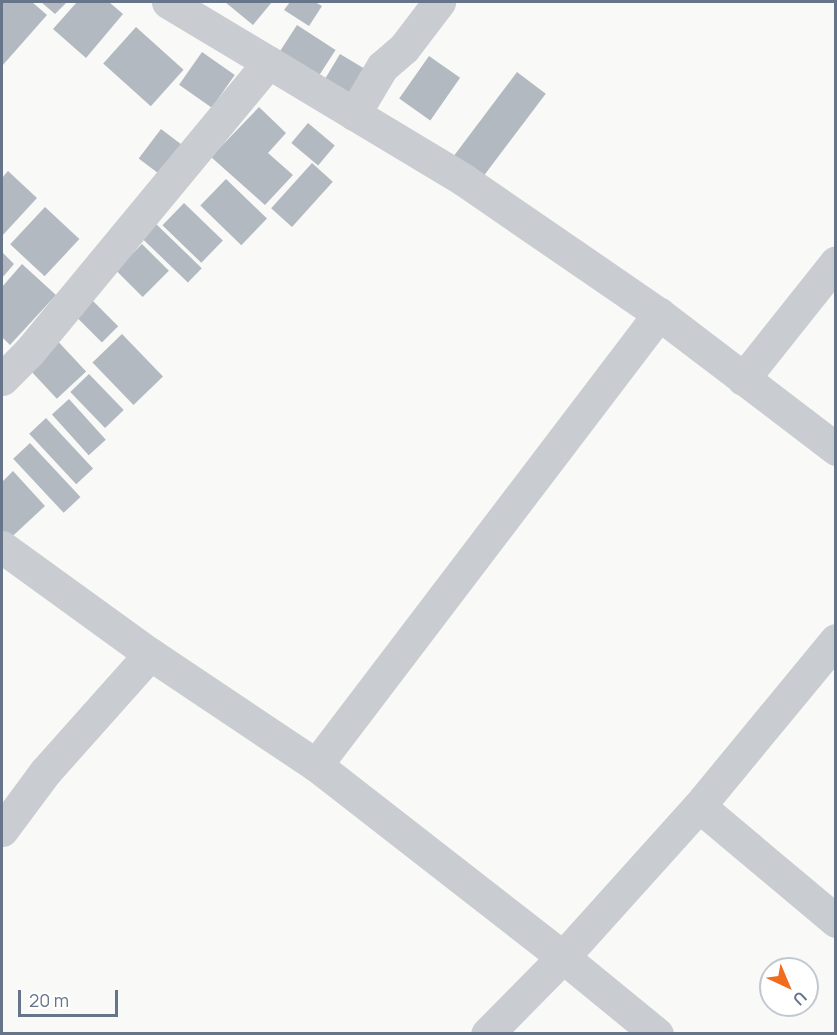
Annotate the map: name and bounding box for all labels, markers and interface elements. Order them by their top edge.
north arrow [759,957,819,1017]
scale bar [21,978,122,1016]
text: U [788,987,812,1010]
text: 20 m [29,988,69,1012]

